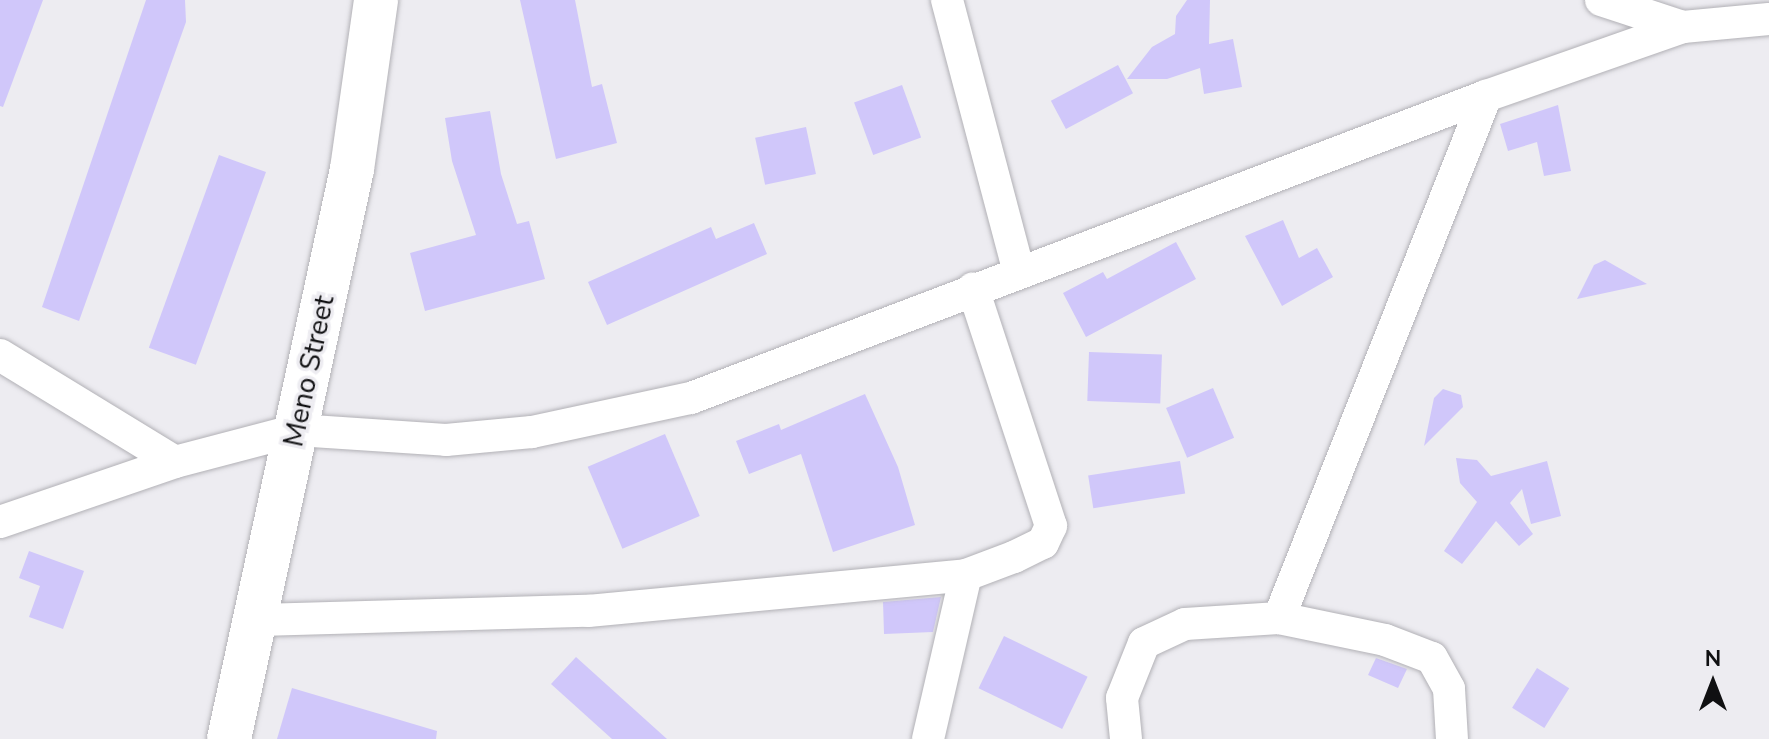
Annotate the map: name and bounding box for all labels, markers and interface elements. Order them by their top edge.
street label: Meno Street [277,292,341,450]
north arrow [1673,643,1753,723]
text: N [1705,644,1721,674]

